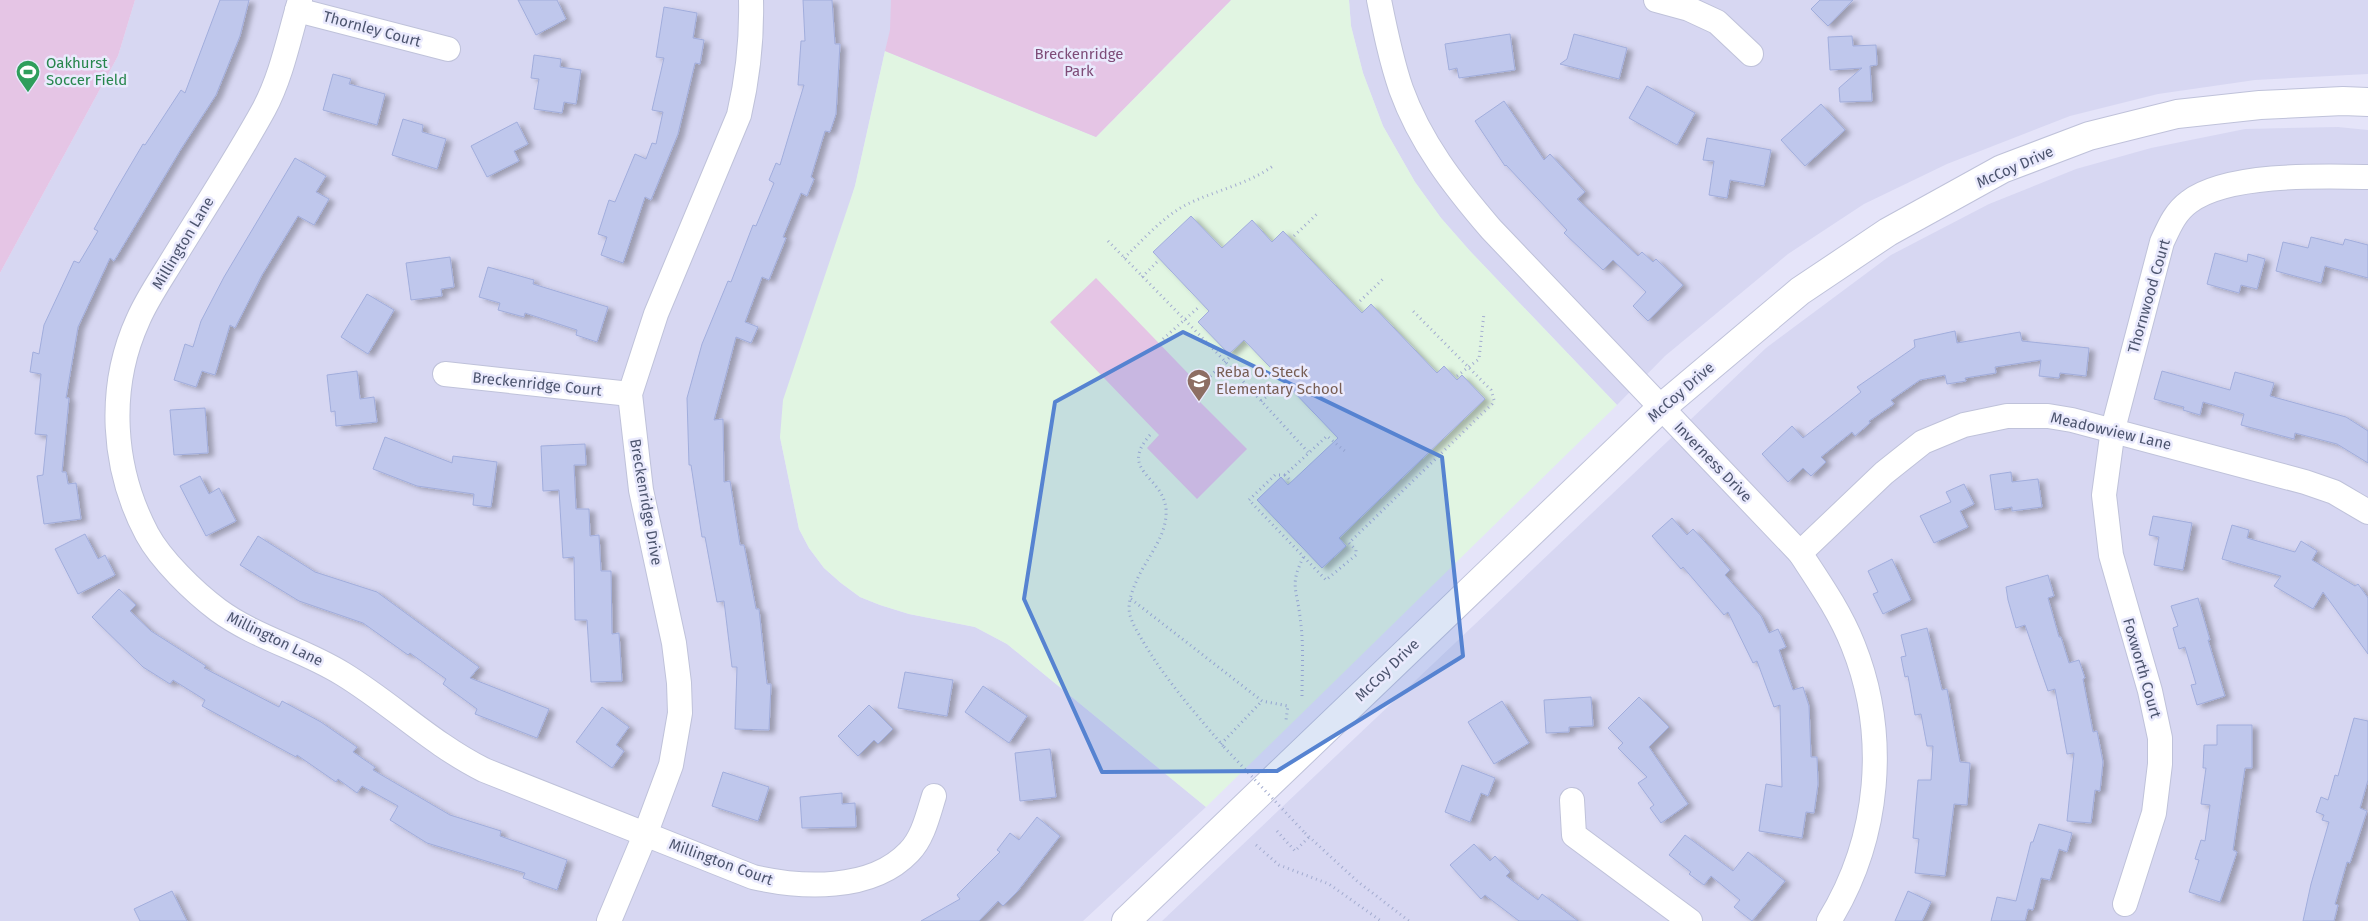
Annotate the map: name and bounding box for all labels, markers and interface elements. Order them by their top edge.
street label: Thornley Court [321,7,423,51]
park label: Breckenridge Park [1034,45,1124,80]
place label: Oakhurst Soccer Field [46,54,127,89]
sports icon: Oakhurst Soccer Field [15,59,41,93]
street label: McCoy Drive [1974,142,2056,192]
street label: Millington Lane [148,194,218,292]
street label: Thornwood Court [2124,236,2174,355]
street label: McCoy Drive [1644,358,1718,426]
place label: Reba O. Steck Elementary School [1216,363,1344,398]
street label: Breckenridge Court [472,368,603,400]
school or university icon: Reba O. Steck Elementary School [1186,368,1212,402]
street label: Meadowview Lane [2049,408,2173,454]
street label: Inverness Drive [1670,418,1756,506]
street label: Breckenridge Drive [626,437,666,567]
street label: Millington Lane [224,608,326,670]
street label: Foxworth Court [2119,616,2165,721]
street label: McCoy Drive [1351,635,1423,705]
street label: Millington Court [667,835,776,889]

